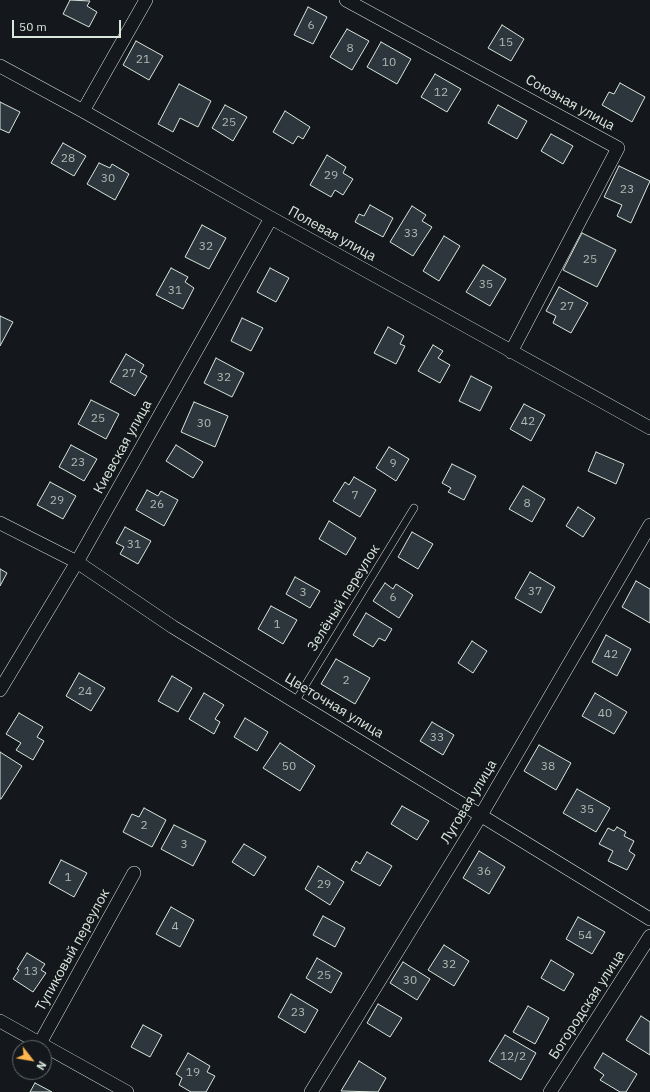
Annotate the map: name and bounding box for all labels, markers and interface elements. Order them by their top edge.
scale bar [14,12,123,38]
text: 50 m [19,19,47,34]
house number: 6 [307,19,315,33]
house number: 15 [499,36,513,50]
house number: 8 [346,42,354,56]
house number: 21 [136,53,150,67]
house number: 10 [382,56,396,70]
street label: Союзная улица [522,71,618,135]
house number: 12 [434,86,448,100]
house number: 25 [222,116,236,130]
house number: 28 [61,152,75,166]
house number: 29 [324,169,338,183]
house number: 30 [101,172,115,186]
house number: 23 [620,183,634,197]
street label: Полевая улица [285,203,379,265]
house number: 33 [404,227,418,241]
house number: 32 [199,240,213,254]
house number: 25 [583,253,597,267]
house number: 35 [479,278,493,292]
house number: 31 [168,284,182,298]
house number: 27 [560,300,574,314]
house number: 27 [122,367,136,381]
house number: 32 [217,371,231,385]
street label: Киевская улица [90,397,156,497]
house number: 25 [91,412,105,426]
house number: 42 [521,415,535,429]
house number: 30 [197,417,211,431]
house number: 23 [71,456,85,470]
house number: 9 [389,457,397,471]
house number: 7 [351,489,359,503]
house number: 29 [50,494,64,508]
house number: 8 [523,497,531,511]
house number: 26 [150,498,164,512]
house number: 31 [127,538,141,552]
street label: Зелёный переулок [304,541,384,655]
house number: 37 [528,585,542,599]
house number: 3 [299,586,307,600]
house number: 6 [389,591,397,605]
house number: 1 [273,618,281,632]
house number: 42 [604,648,618,662]
street label: Цветочная улица [281,670,387,742]
house number: 2 [342,674,350,688]
house number: 24 [78,685,92,699]
house number: 40 [598,707,612,721]
house number: 33 [430,731,444,745]
street label: Луговая улица [437,757,501,847]
house number: 50 [282,760,296,774]
house number: 38 [541,760,555,774]
house number: 35 [580,803,594,817]
house number: 2 [140,819,148,833]
house number: 3 [180,838,188,852]
house number: 36 [477,865,491,879]
house number: 1 [64,871,72,885]
house number: 29 [317,878,331,892]
street label: Тупиковый переулок [32,886,114,1014]
house number: 4 [171,920,179,934]
house number: 54 [578,929,592,943]
street label: Богородская улица [546,947,628,1063]
house number: 32 [442,958,456,972]
house number: 13 [24,965,38,979]
house number: 25 [317,969,331,983]
house number: 30 [403,974,417,988]
house number: 23 [291,1006,305,1020]
north arrow [12,1040,52,1080]
house number: 12/2 [500,1050,526,1064]
text: N [33,1059,49,1073]
house number: 19 [186,1066,200,1080]

